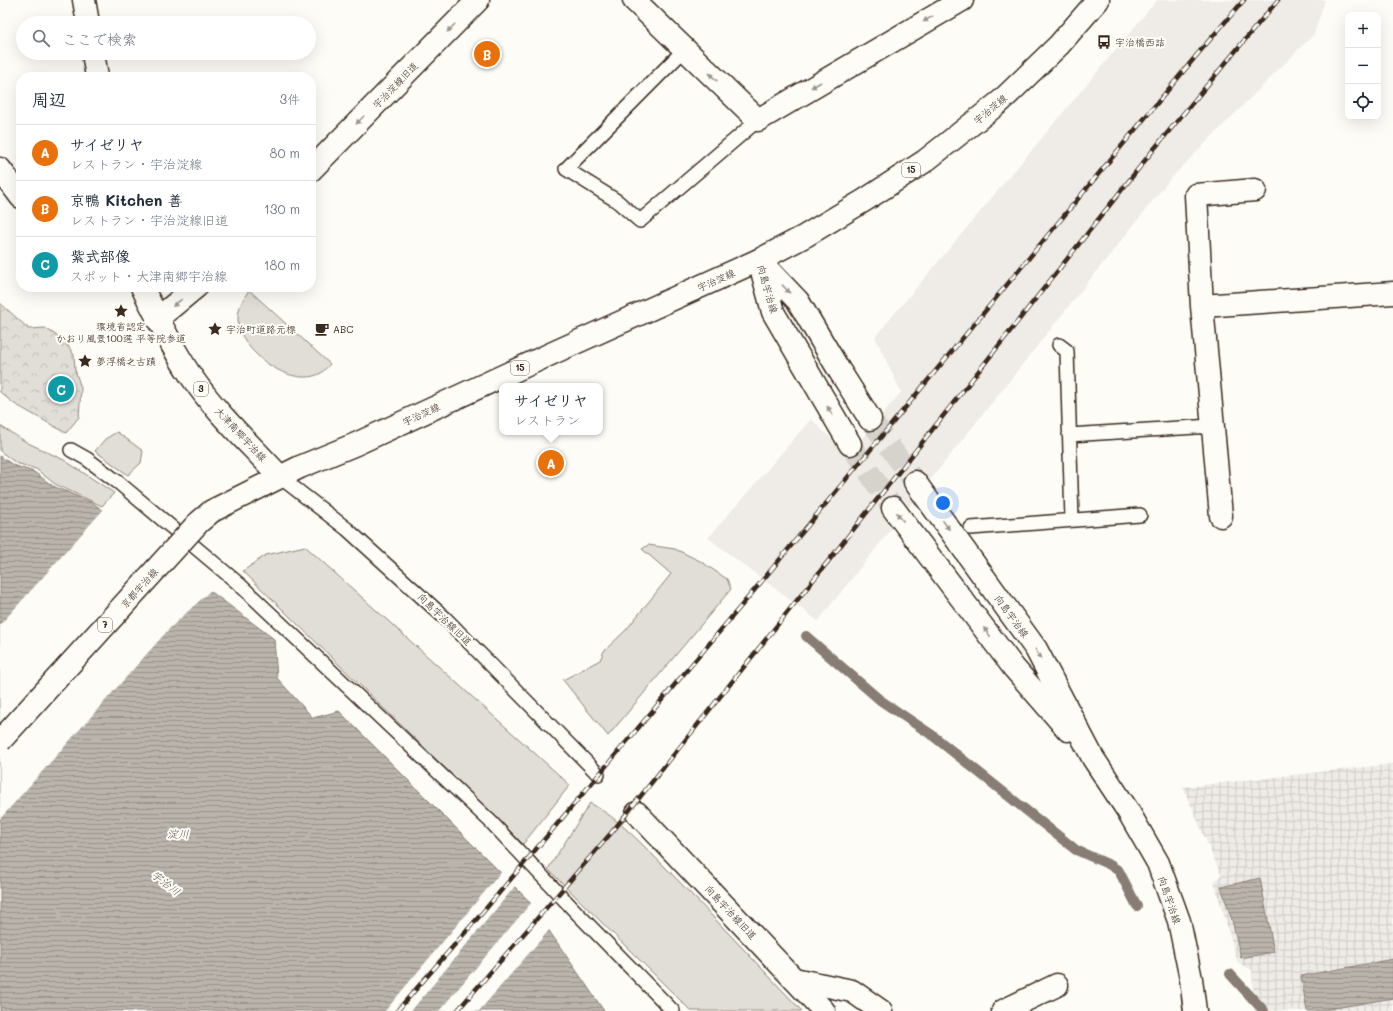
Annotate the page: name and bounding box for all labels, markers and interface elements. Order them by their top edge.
map controls [1345,12,1381,120]
button: + [1345,12,1381,48]
one-way arrow [923,15,933,23]
search box [16,16,316,60]
one-way arrow [446,23,456,33]
icon: search [30,27,52,49]
text: ここで検索 [62,29,137,49]
bus stop icon: 宇治橋西詰 [1096,34,1112,50]
place label: 宇治橋西詰 [1115,35,1165,49]
pin: B [474,39,500,69]
button: − [1345,48,1381,84]
street label: 宇治淀線旧道 [369,59,421,111]
one-way arrow [708,72,718,81]
one-way arrow [810,82,822,89]
button: locate [1345,84,1381,120]
text: 周辺 [32,88,66,110]
text: 3件 [279,90,300,107]
street label: 宇治淀線 [970,91,1010,127]
one-way arrow [355,115,365,125]
text: サイゼリヤ [70,134,144,154]
text: A [40,144,50,161]
text: 80 m [270,144,300,161]
text: レストラン · 宇治淀線 [70,155,202,172]
road number: 15 [902,163,920,177]
text: 京鴨 Kitchen 善 [70,190,183,210]
text: B [41,200,49,217]
text: 130 m [264,200,300,217]
text: レストラン · 宇治淀線旧道 [70,211,228,228]
text: 紫式部像 [70,246,130,266]
text: C [40,256,50,273]
text: 180 m [264,256,300,273]
street label: 向島宇治線 [754,263,782,315]
street label: 宇治淀線 [695,265,737,295]
text: スポット · 大津南郷宇治線 [70,267,227,284]
one-way arrow [781,284,790,293]
one-way arrow [171,298,182,307]
place icon: 環境省認定 かおり風景100選 平等院参道 [113,303,129,319]
place label: 環境省認定 かおり風景100選 平等院参道 [56,319,186,345]
place icon: 宇治町道路元標 [207,321,223,337]
cafe icon: ABC [314,321,330,337]
place label: 宇治町道路元標 [226,322,296,336]
place label: ABC [333,322,353,336]
place icon: 夢浮橋之古蹟 [77,353,93,369]
place label: 夢浮橋之古蹟 [96,354,156,368]
road number: 15 [511,361,529,375]
pin: C [48,374,74,404]
road number: 3 [194,382,208,396]
popup [499,383,603,435]
text: サイゼリヤ [514,390,588,410]
street label: 宇治淀線 [400,399,442,429]
street label: 大津南郷宇治線 [212,404,270,464]
one-way arrow [827,405,834,417]
text: レストラン [514,411,580,428]
pin: A [538,448,564,478]
your location [933,493,953,513]
one-way arrow [895,512,904,523]
one-way arrow [942,520,950,531]
street label: 京都宇治線 [117,565,161,611]
street label: 向島宇治線旧道 [415,590,475,648]
street label: 向島宇治線 [992,592,1032,640]
road number: 7 [98,618,112,632]
one-way arrow [983,627,991,637]
one-way arrow [1035,648,1041,660]
water label: 淀川 [167,826,189,841]
water label: 宇治川 [149,867,184,899]
street label: 向島宇治線 [1155,874,1185,926]
street label: 向島宇治線旧道 [702,882,760,942]

